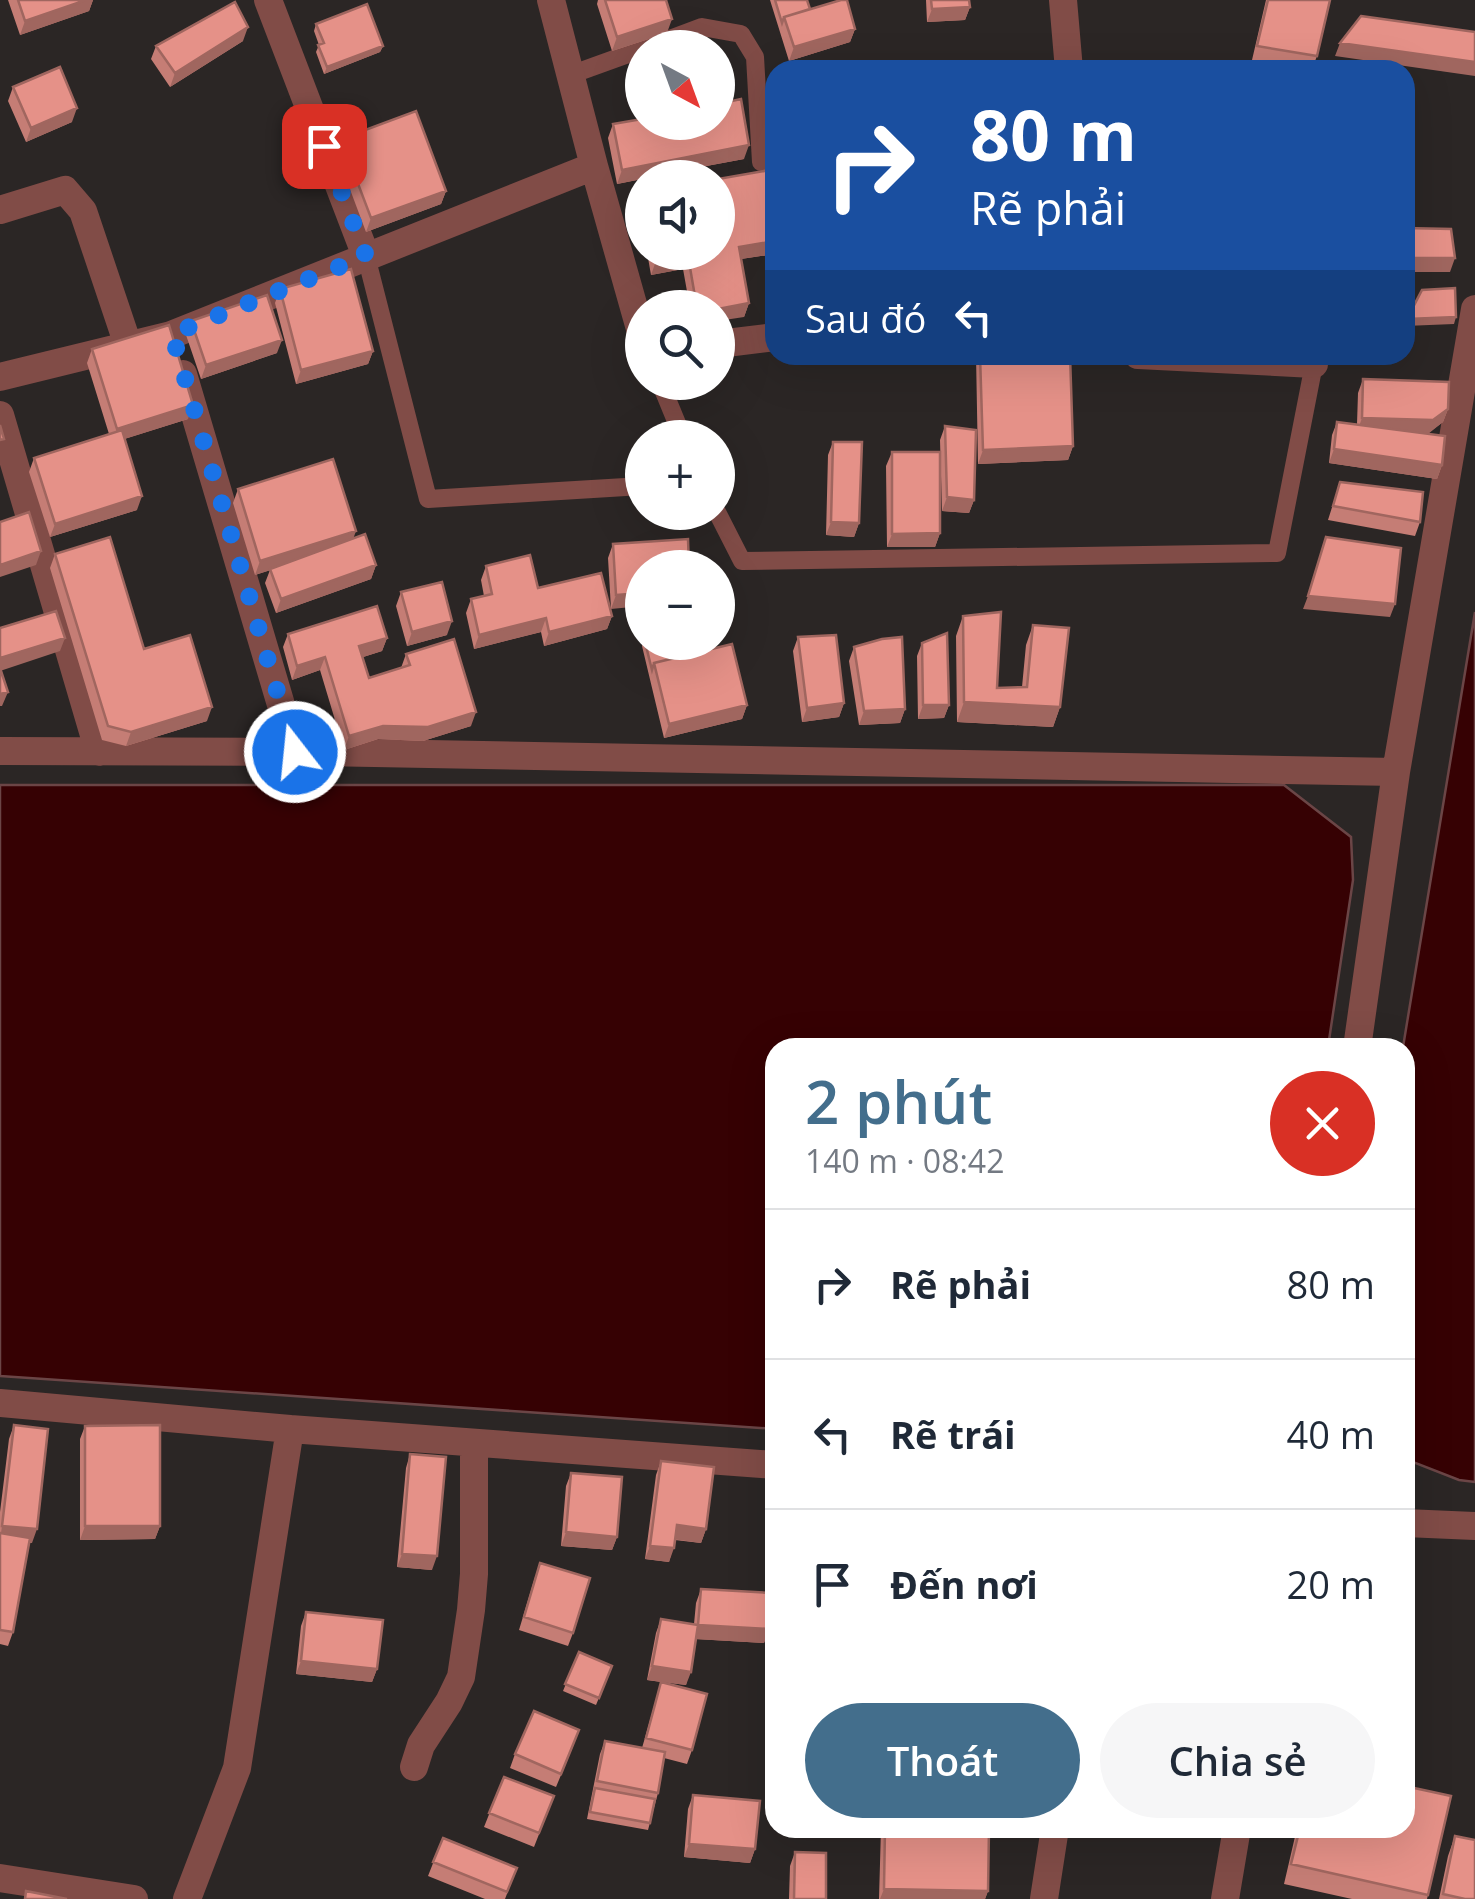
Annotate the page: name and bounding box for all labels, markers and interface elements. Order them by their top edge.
north arrow [625,30,735,140]
map controls [625,30,735,660]
text: 80 m [970,86,1137,182]
icon: right [805,100,935,230]
pin [282,104,367,189]
icon: arrive [297,119,352,174]
button: sound [625,160,735,270]
text: Rẽ phải [970,177,1126,238]
button: search [625,290,735,400]
icon: left [946,290,1001,345]
text: Sau đó [805,292,926,344]
button: + [625,420,735,530]
button: − [625,550,735,660]
position arrow [243,700,347,804]
text: 2 phút [805,1060,992,1142]
button: close [1270,1071,1375,1176]
text: 140 m · 08:42 [805,1139,1004,1182]
icon: right [805,1257,860,1312]
text: Rẽ phải [890,1258,1031,1310]
text: 80 m [1286,1258,1375,1310]
icon: left [805,1407,860,1462]
text: Rẽ trái [890,1408,1016,1460]
text: 40 m [1286,1408,1375,1460]
icon: arrive [805,1557,860,1612]
text: Đến nơi [890,1558,1038,1610]
text: 20 m [1286,1558,1375,1610]
button: Thoát [805,1703,1080,1818]
button: Chia sẻ [1100,1703,1375,1818]

